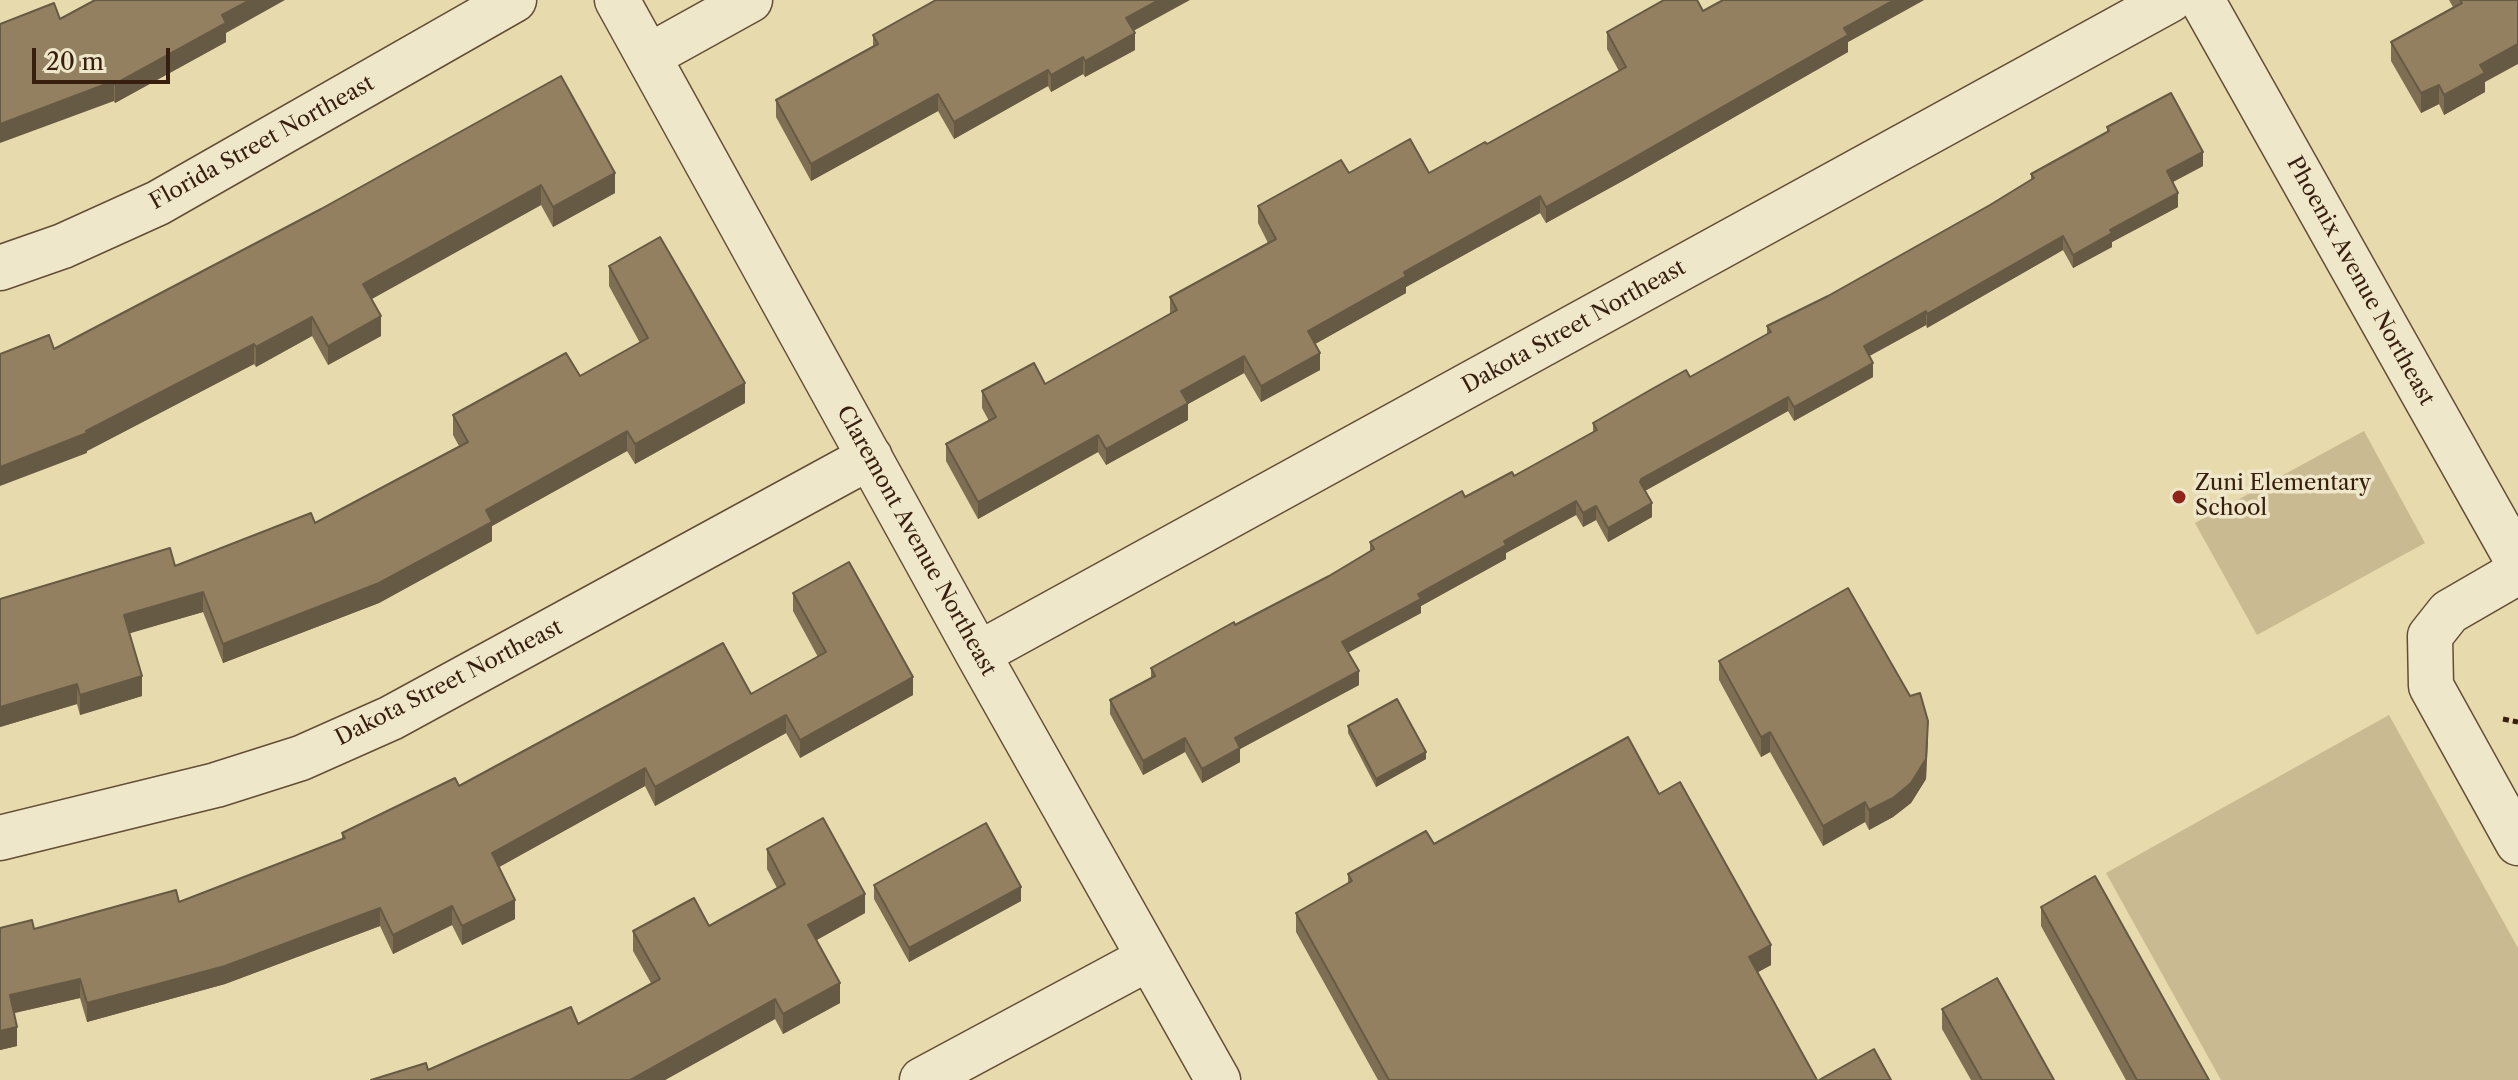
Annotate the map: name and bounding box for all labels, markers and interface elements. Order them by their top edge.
scale bar [36,32,174,82]
text: 20 m [46,47,104,76]
street label: Florida Street Northeast [145,70,379,216]
street label: Phoenix Avenue Northeast [2280,152,2440,410]
street label: Dakota Street Northeast [1458,255,1690,399]
street label: Claremont Avenue Northeast [831,401,1001,681]
place label: Zuni Elementary School [2195,471,2371,522]
marker: Zuni Elementary School [2170,488,2188,506]
street label: Dakota Street Northeast [331,614,567,752]

